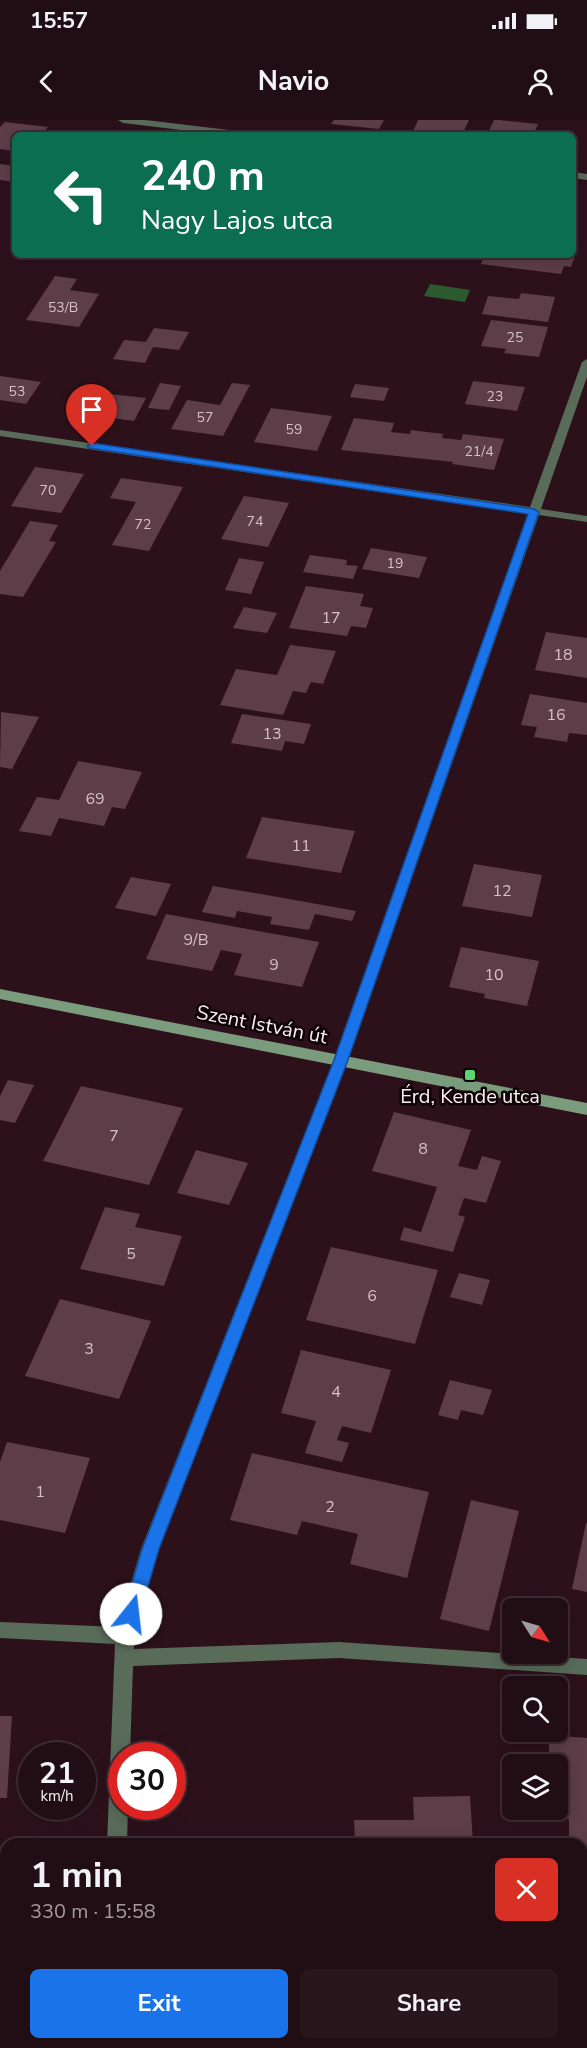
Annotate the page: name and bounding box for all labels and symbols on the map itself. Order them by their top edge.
house number: 53/B [48,298,78,317]
house number: 25 [507,328,523,347]
house number: 53 [9,382,25,401]
pin [66,384,117,446]
house number: 23 [487,387,503,406]
house number: 57 [197,408,213,427]
house number: 59 [286,420,302,439]
house number: 21/4 [464,442,494,461]
house number: 70 [40,481,56,500]
house number: 74 [247,512,263,531]
house number: 72 [135,515,151,534]
house number: 19 [387,554,403,573]
house number: 17 [321,607,341,629]
house number: 18 [553,644,573,666]
house number: 16 [546,704,566,726]
house number: 13 [262,723,282,745]
house number: 69 [85,788,105,810]
house number: 11 [291,835,311,857]
house number: 12 [492,880,512,902]
house number: 9/B [184,929,208,951]
house number: 9 [269,954,279,976]
house number: 10 [484,964,504,986]
street label: Szent István út [194,999,331,1051]
marker: Érd, Kende utca [463,1068,477,1082]
place label: Érd, Kende utca [400,1083,540,1110]
house number: 7 [109,1125,119,1147]
house number: 8 [418,1138,428,1160]
house number: 5 [126,1243,136,1265]
house number: 6 [367,1285,377,1307]
house number: 3 [84,1338,94,1360]
house number: 4 [331,1381,341,1403]
house number: 1 [35,1481,45,1503]
house number: 2 [325,1496,335,1518]
position arrow [99,1582,163,1646]
north arrow [502,1598,568,1664]
speed limit sign: 30 [108,1742,186,1820]

